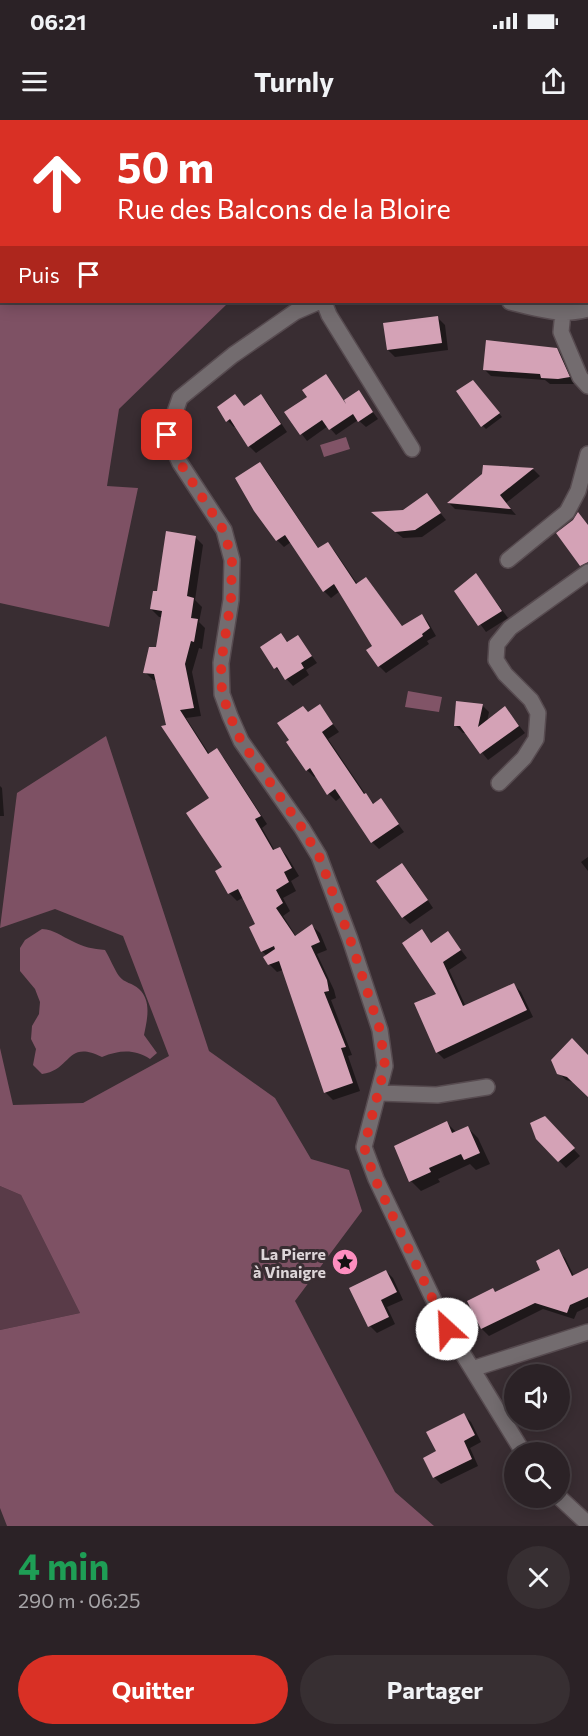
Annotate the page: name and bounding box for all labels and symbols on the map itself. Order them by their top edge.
pin [141,409,192,460]
place label: La Pierre à Vinaigre [253,1244,326,1281]
place icon: La Pierre à Vinaigre [330,1247,360,1277]
position arrow [415,1297,479,1361]

